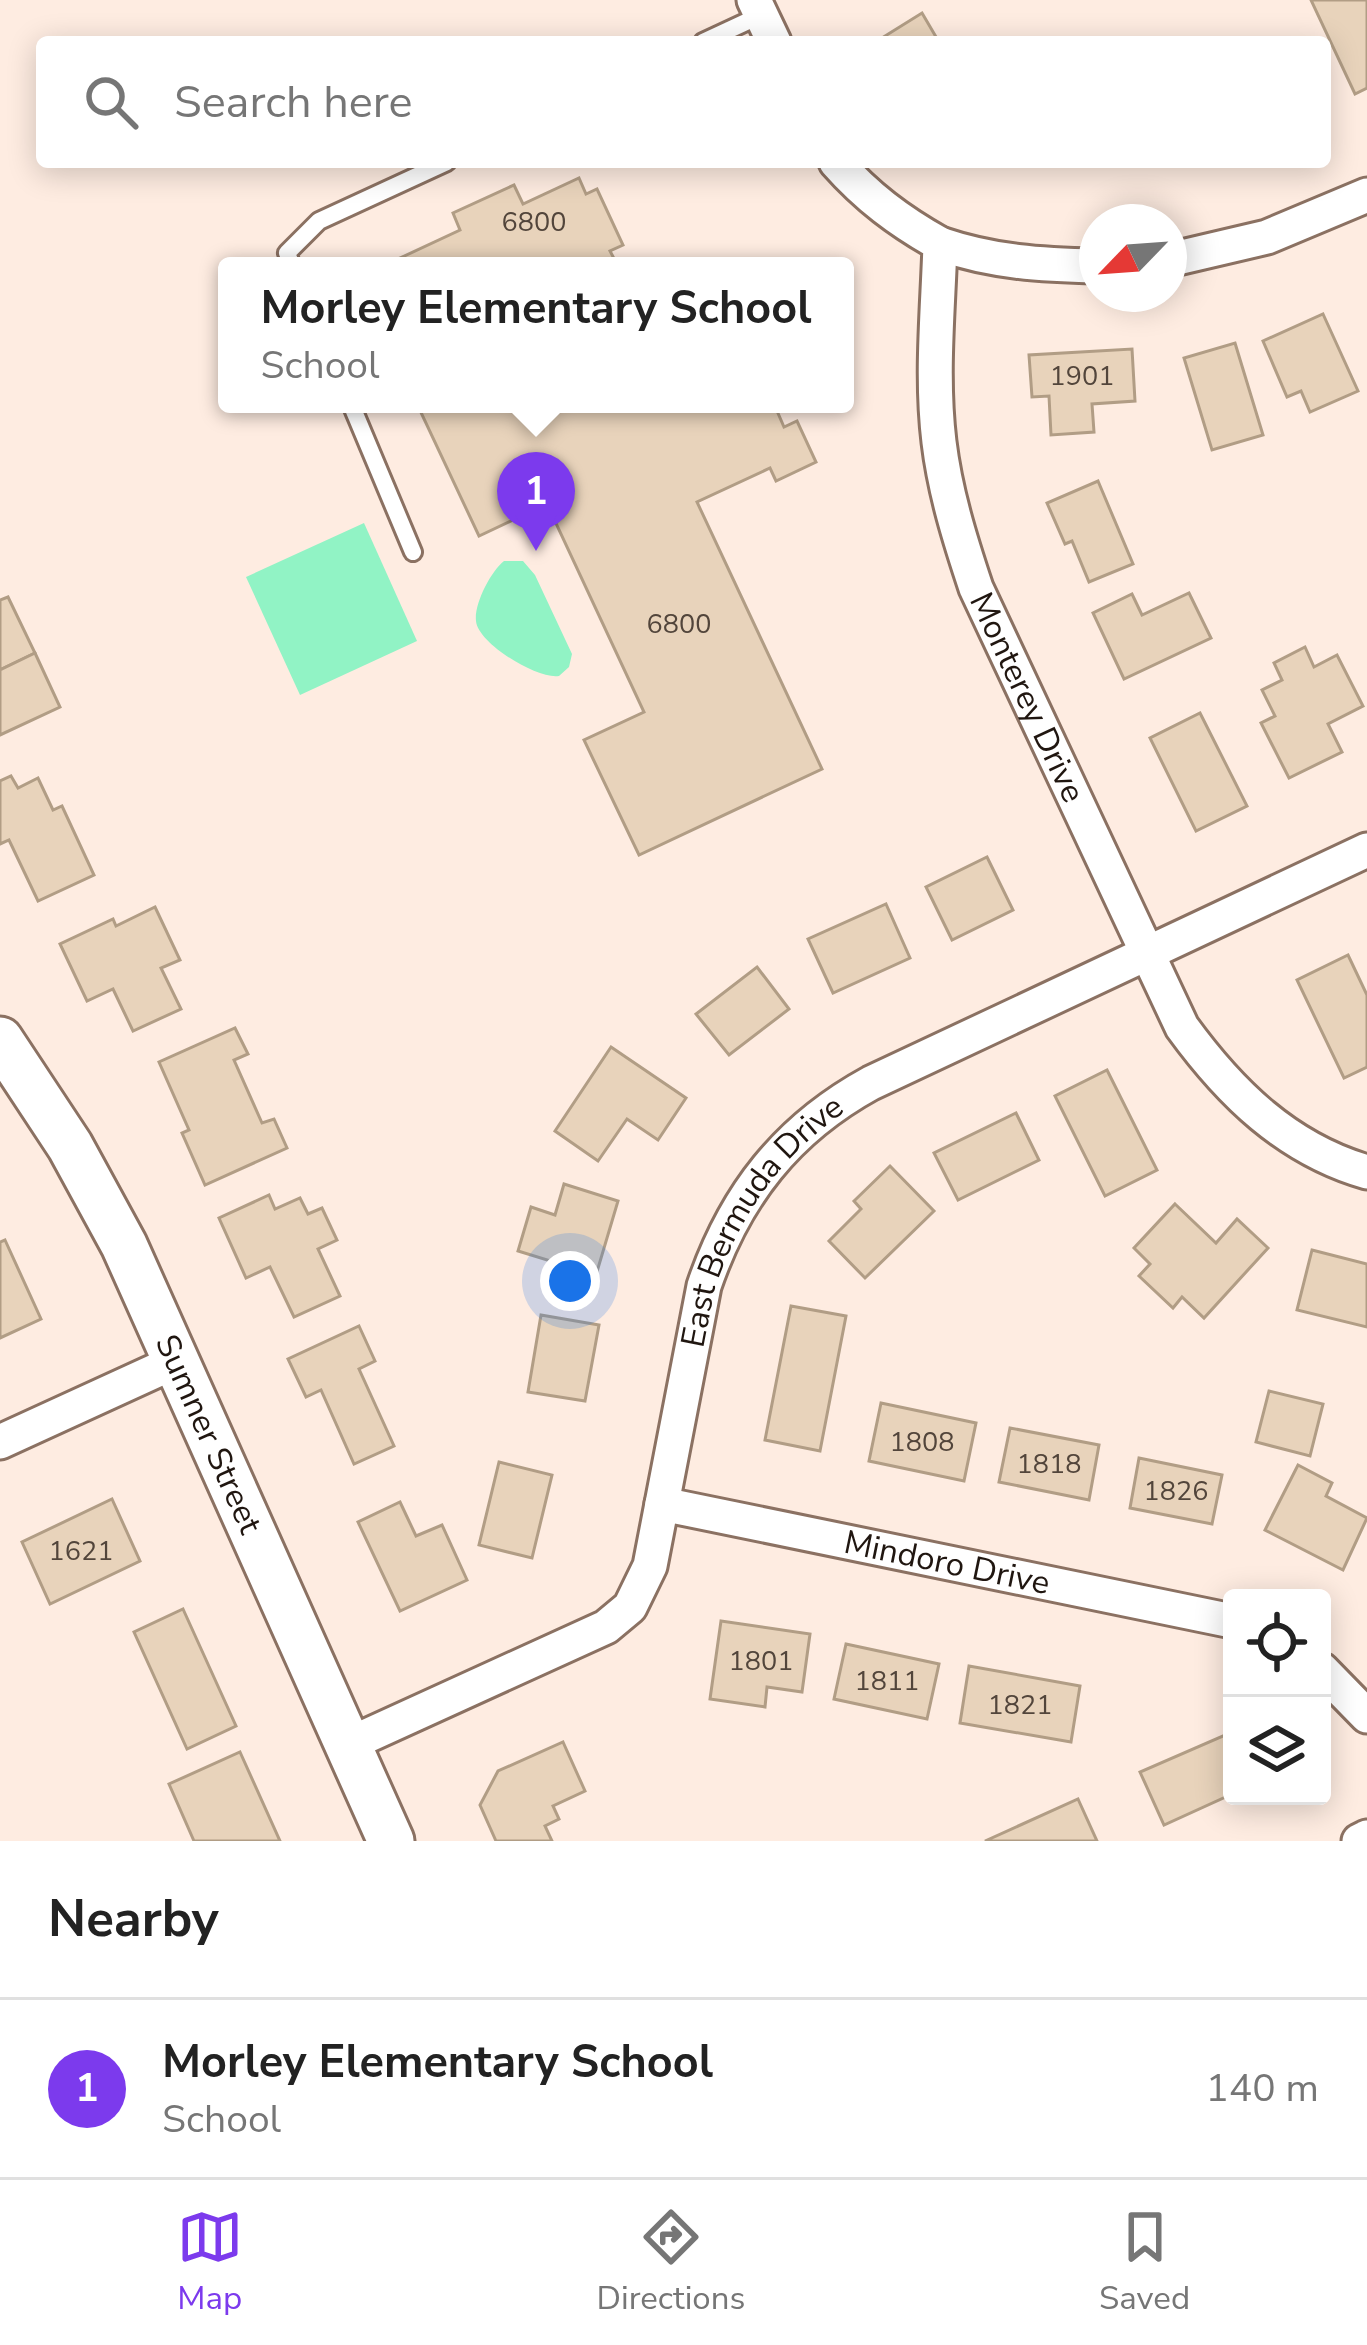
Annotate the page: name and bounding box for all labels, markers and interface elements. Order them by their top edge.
search box [36,36,1331,168]
icon: search [78,69,144,135]
text: Search here [174,72,413,133]
house number: 6800 [502,204,566,241]
north arrow [1079,204,1187,312]
popup [218,257,854,413]
text: Morley Elementary School [260,278,812,339]
text: School [260,339,380,392]
house number: 1901 [1050,358,1114,395]
pin: 1 [497,452,575,551]
street label: Monterey Drive [959,585,1096,810]
house number: 6800 [647,606,711,643]
street label: East Bermuda Drive [670,1084,852,1351]
your location [540,1251,600,1311]
street label: Sumner Street [144,1327,273,1541]
house number: 1808 [890,1424,954,1461]
house number: 1818 [1017,1446,1081,1483]
house number: 1826 [1144,1473,1208,1510]
street label: Mindoro Drive [840,1519,1054,1606]
house number: 1621 [49,1533,113,1570]
map controls [1223,1589,1331,1805]
button: locate [1223,1589,1331,1697]
house number: 1801 [729,1643,793,1680]
house number: 1811 [855,1663,919,1700]
house number: 1821 [988,1687,1052,1724]
button: layers [1223,1697,1331,1805]
text: Nearby [48,1884,219,1954]
text: Morley Elementary School [162,2032,713,2093]
text: 1 [75,2062,99,2115]
text: 140 m [1205,2062,1319,2115]
text: School [162,2093,281,2146]
tab: Map [177,2204,243,2321]
tab: Directions [597,2204,745,2321]
tab: Saved [1099,2204,1190,2321]

